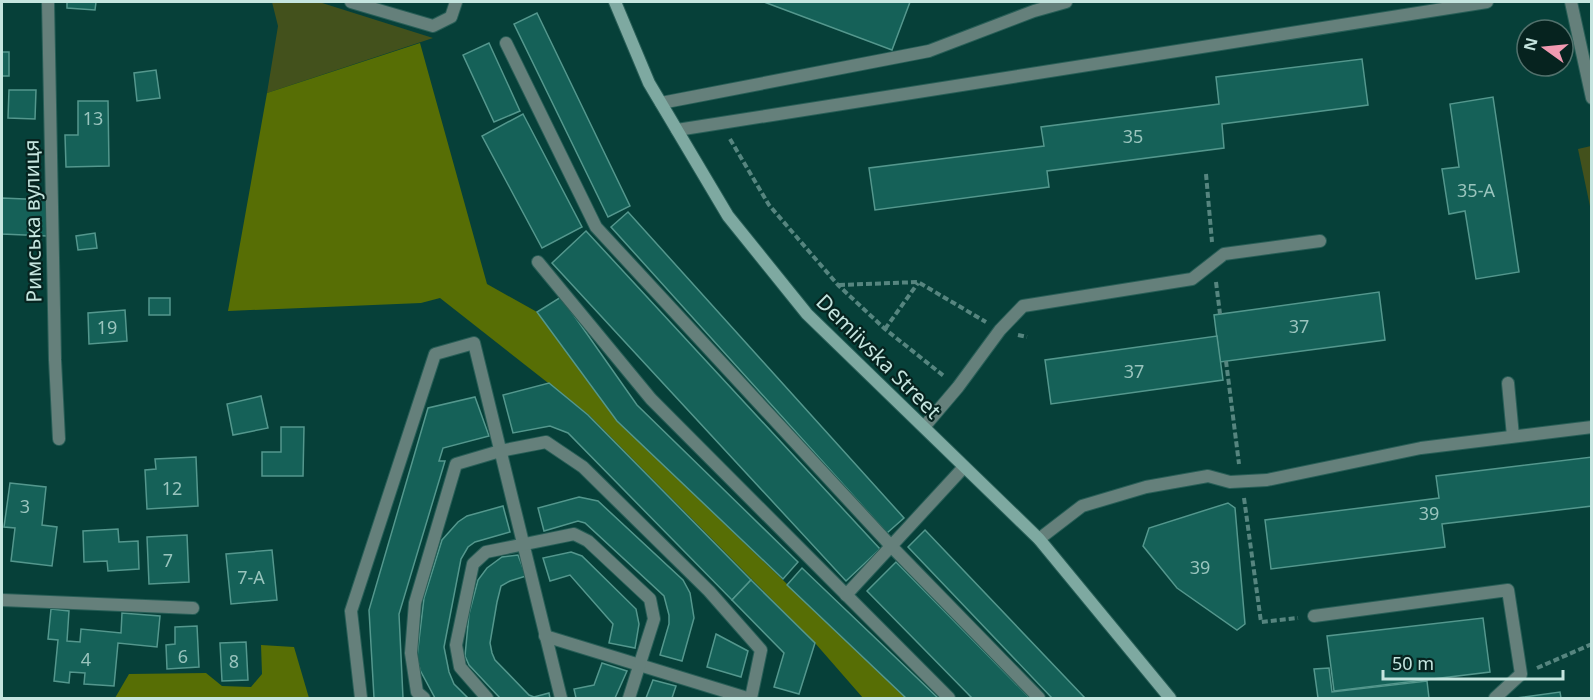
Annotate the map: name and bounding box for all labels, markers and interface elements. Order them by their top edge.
north arrow [1515,18,1575,78]
text: N [1518,35,1543,53]
house number: 13 [83,106,103,130]
house number: 35 [1123,124,1143,148]
street label: Римська вулиця [17,139,47,303]
house number: 35-А [1457,178,1495,202]
street label: Demiivska Street [811,288,948,425]
house number: 37 [1289,314,1309,338]
house number: 19 [97,315,117,339]
house number: 37 [1124,359,1144,383]
house number: 12 [162,476,182,500]
house number: 3 [20,494,30,518]
house number: 39 [1419,501,1439,525]
house number: 7 [163,548,173,572]
house number: 39 [1190,555,1210,579]
house number: 7-А [237,565,265,589]
scale bar [1383,643,1563,681]
house number: 6 [178,644,188,668]
house number: 4 [81,647,91,671]
house number: 8 [229,649,239,673]
text: 50 m [1392,651,1434,675]

